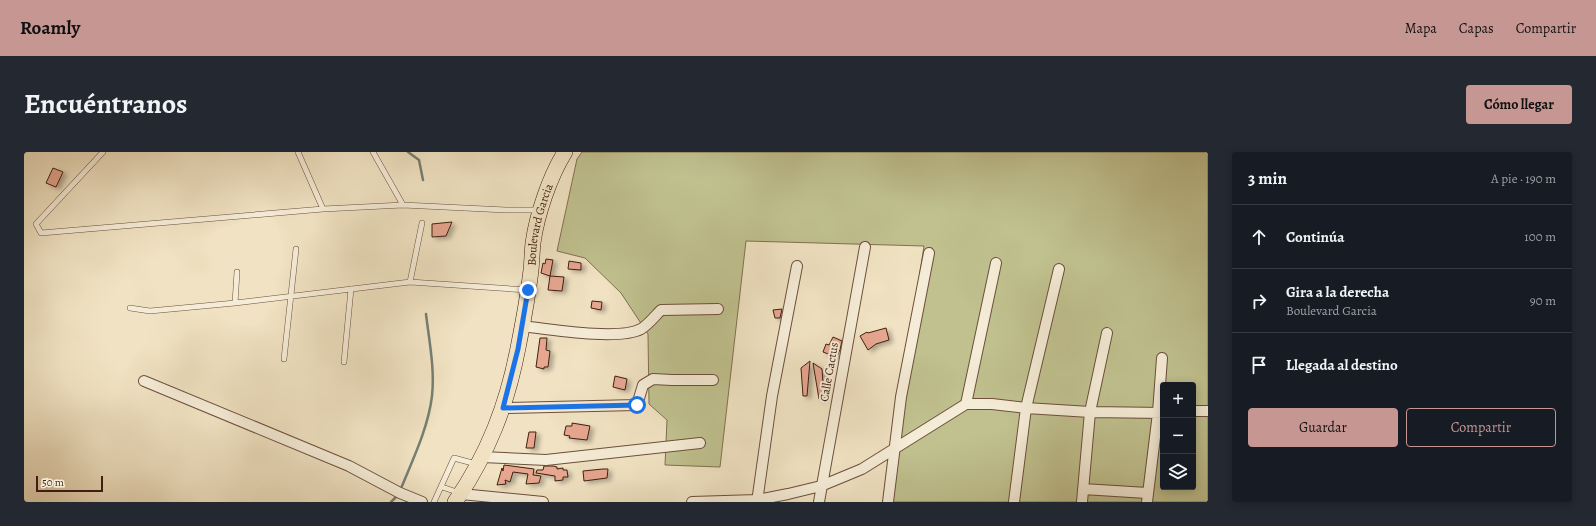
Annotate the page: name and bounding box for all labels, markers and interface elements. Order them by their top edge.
text: Roamly [20,15,80,41]
text: Mapa [1405,19,1437,38]
text: Capas [1459,19,1494,38]
text: Compartir [1516,19,1576,38]
text: Encuéntranos [24,85,188,123]
button: Cómo llegar [1466,85,1572,124]
text: 3 min [1248,167,1287,190]
text: A pie · 190 m [1491,170,1556,187]
street label: Boulevard Garcia [523,181,557,266]
icon: ahead [1248,226,1270,248]
text: Continúa [1286,227,1344,247]
text: 100 m [1524,228,1556,245]
route end [519,281,537,299]
text: Gira a la derecha [1286,282,1389,302]
icon: right [1248,290,1270,312]
text: 90 m [1530,292,1556,309]
text: Boulevard Garcia [1286,302,1377,319]
street label: Calle Cactus [816,341,842,403]
icon: arrive [1248,354,1270,376]
text: Llegada al destino [1286,355,1398,375]
map controls [1160,382,1196,490]
button: + [1160,382,1196,418]
route start [628,396,646,414]
button: Guardar [1248,408,1398,447]
button: Compartir [1406,408,1556,447]
button: − [1160,418,1196,454]
button: layers [1160,454,1196,490]
scale bar [36,474,103,493]
text: 50 m [42,475,64,490]

